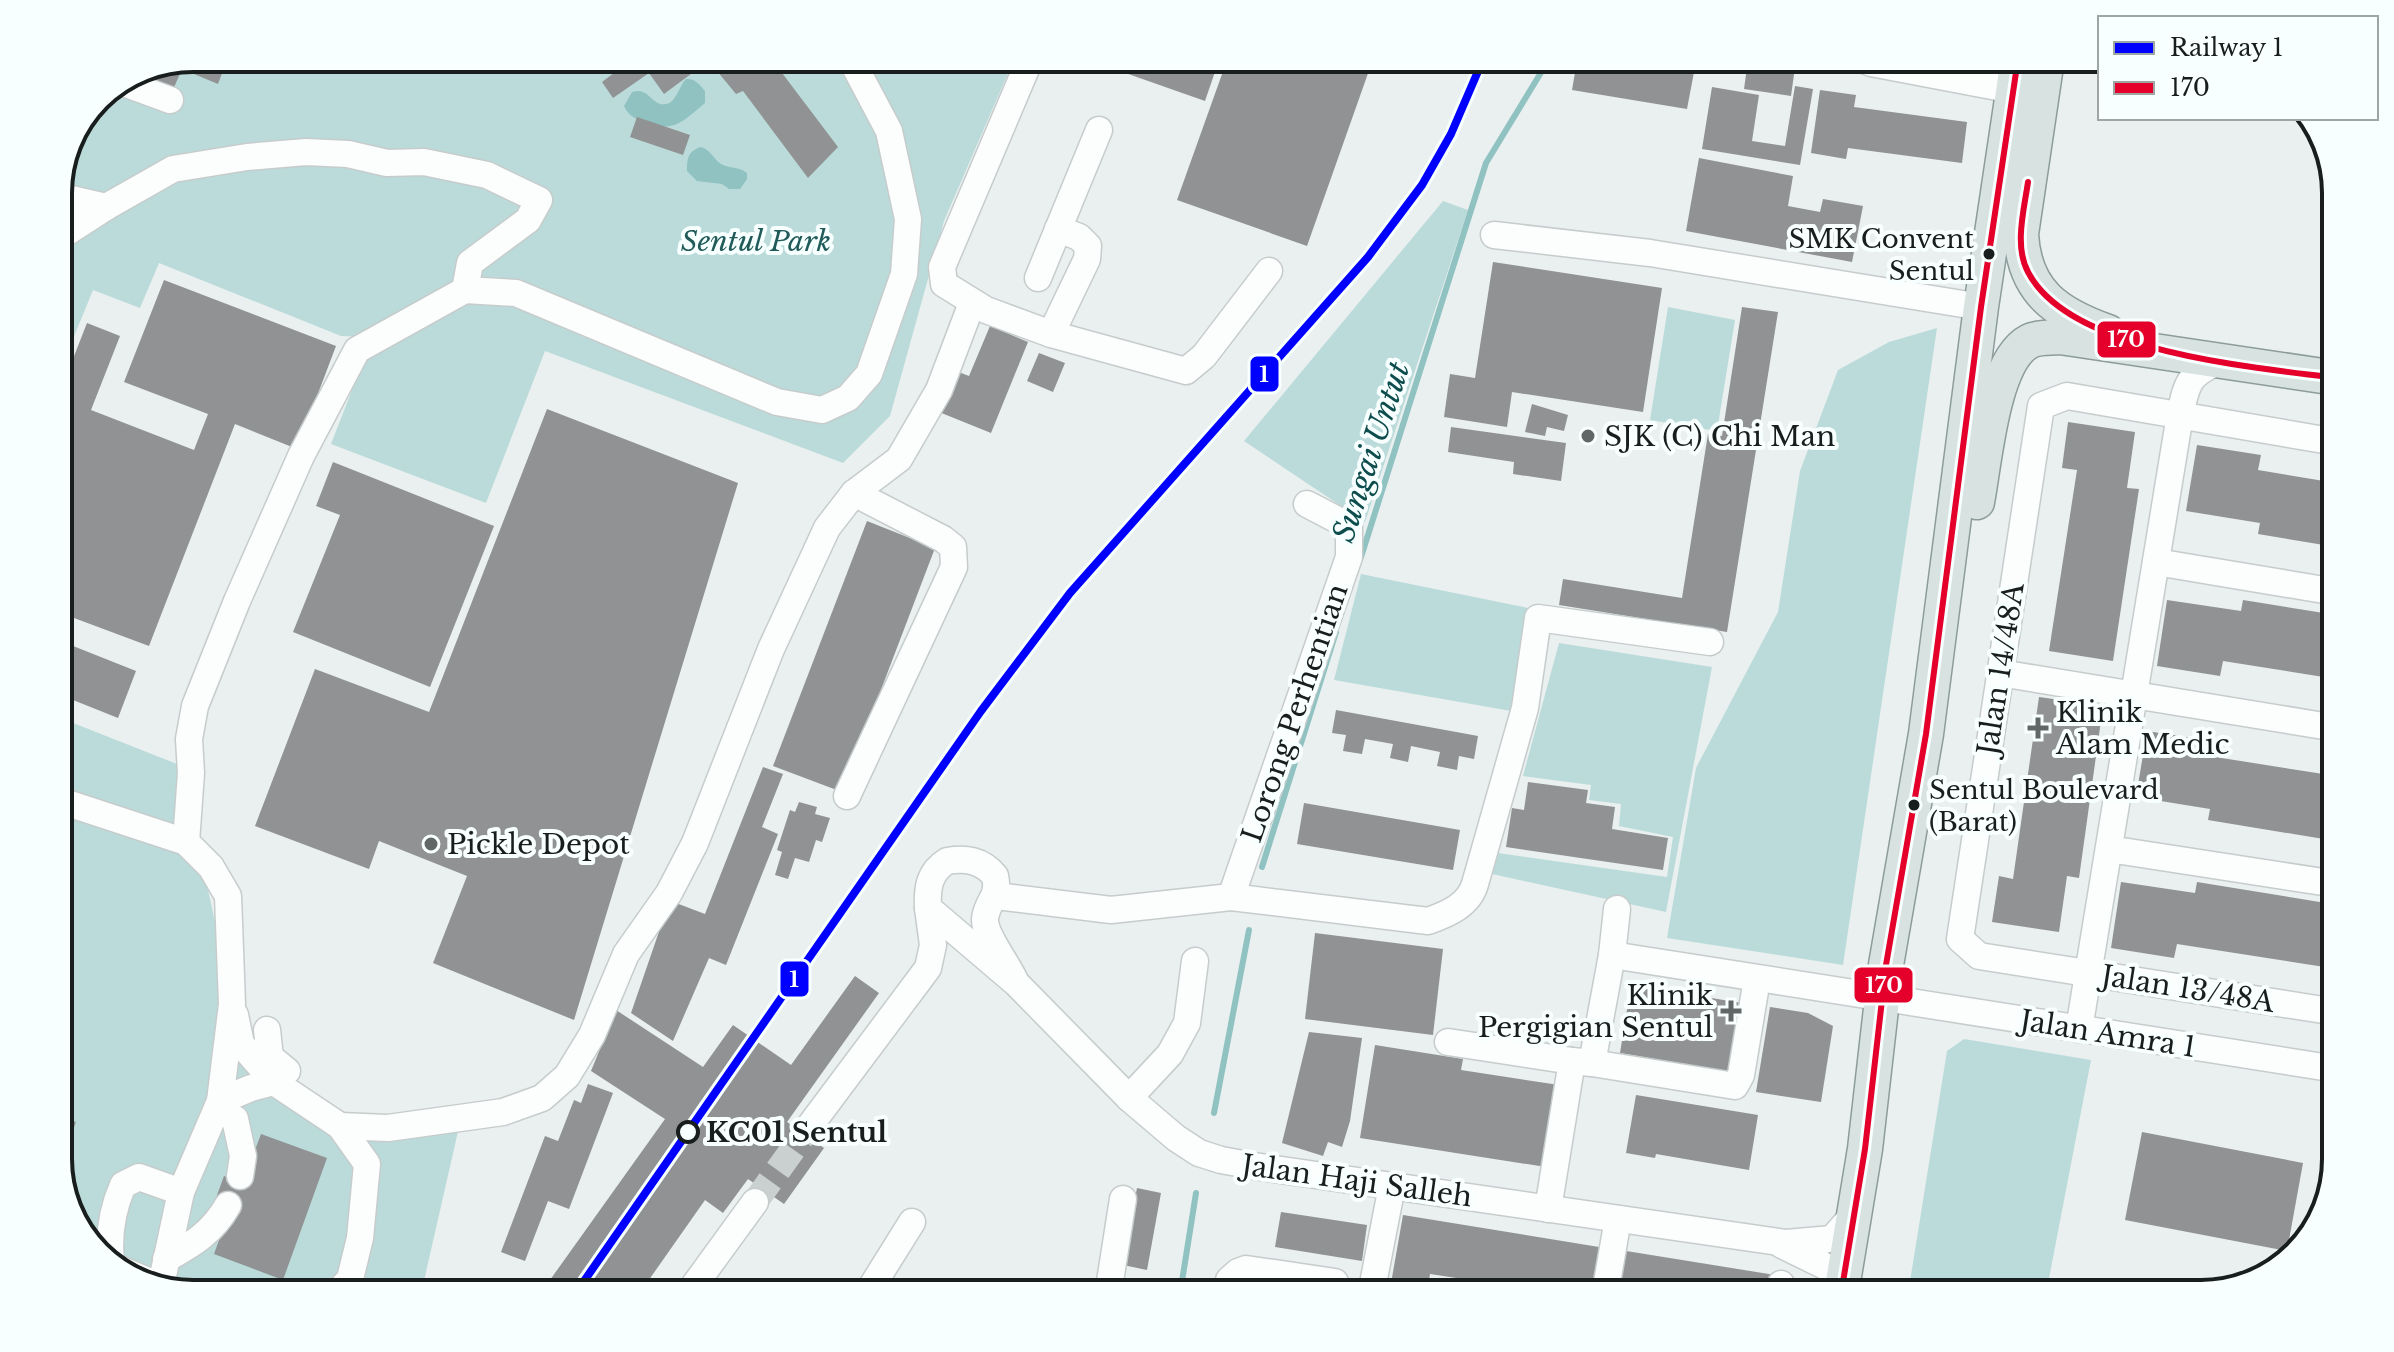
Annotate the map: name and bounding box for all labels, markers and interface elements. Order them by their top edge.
legend [2098,16,2378,120]
text: Railway 1 [2170,33,2283,62]
text: 170 [2170,73,2210,102]
place label: SMK Convent Sentul [1789,223,1974,287]
park label: Sentul Park [681,224,831,259]
marker: SMK Convent Sentul [1981,246,1997,262]
line badge: 170 [2096,320,2157,359]
text: 170 [2107,326,2145,353]
line badge: 1 [1249,355,1280,393]
water label: Sungai Untut [1324,357,1418,547]
text: 1 [1259,361,1269,388]
place label: SJK (C) Chi Man [1604,419,1835,454]
marker: SJK (C) Chi Man [1579,427,1597,445]
street label: Lorong Perhentian [1234,579,1356,847]
street label: Jalan 14/48A [1970,580,2032,761]
place label: Klinik Alam Medic [2055,695,2230,762]
marker: Klinik Alam Medic [2027,717,2049,739]
place label: Sentul Boulevard (Barat) [1929,774,2159,838]
marker: Sentul Boulevard (Barat) [1906,797,1922,813]
place label: Pickle Depot [447,827,630,862]
marker: Pickle Depot [422,835,440,853]
street label: Jalan 13/48A [2095,957,2277,1020]
line badge: 1 [779,960,810,998]
text: 1 [789,966,799,993]
line badge: 170 [1853,966,1914,1004]
text: 170 [1865,972,1903,999]
place label: Klinik Pergigian Sentul [1478,978,1714,1045]
marker: Klinik Pergigian Sentul [1720,1000,1742,1022]
street label: Jalan Amra 1 [2014,1002,2198,1065]
place label: KC01 Sentul [706,1115,887,1150]
marker: KC01 Sentul [677,1121,699,1143]
street label: Jalan Haji Salleh [1236,1147,1474,1214]

